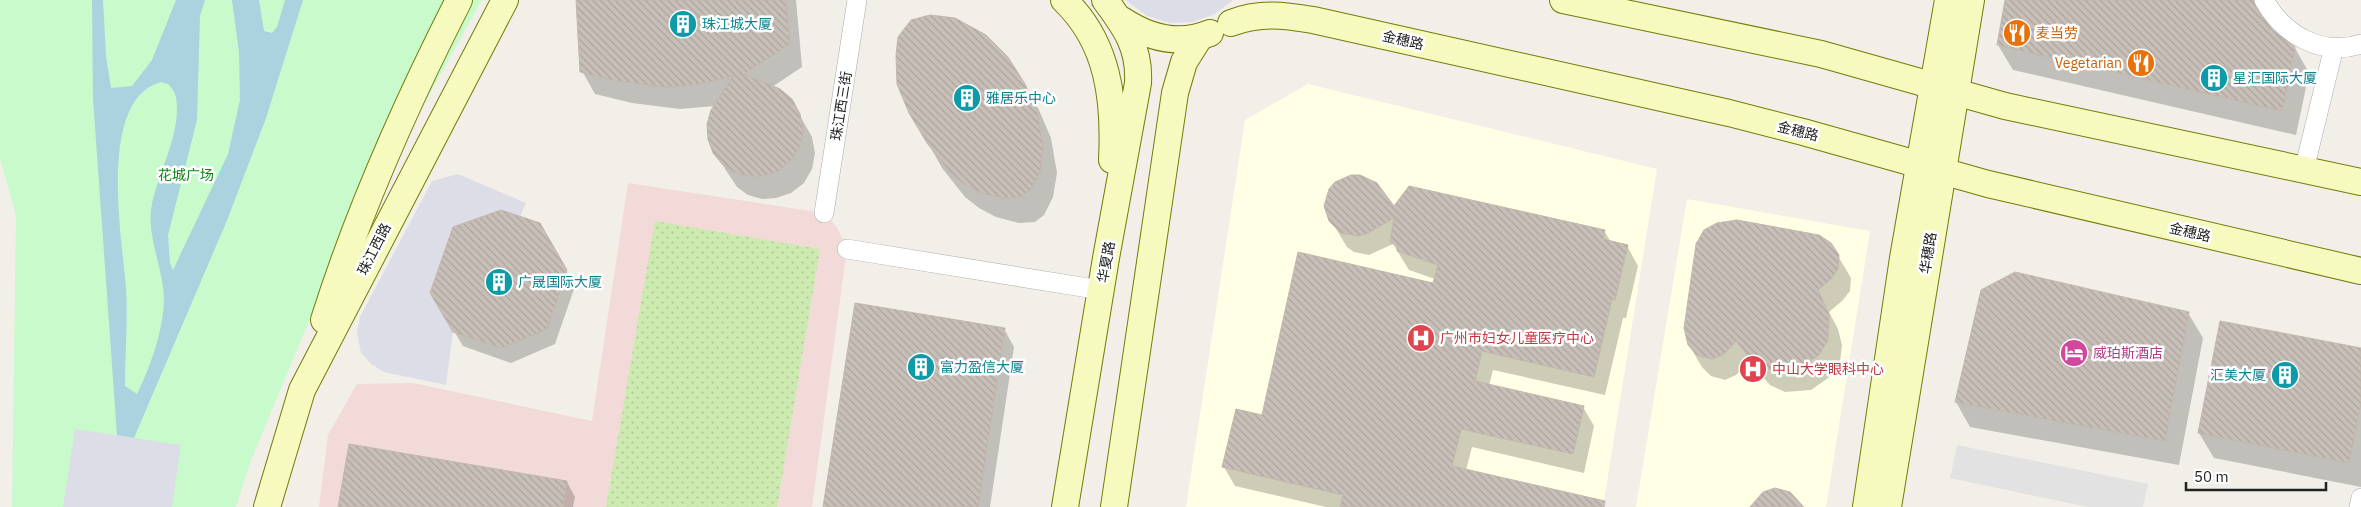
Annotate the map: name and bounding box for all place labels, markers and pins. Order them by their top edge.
building icon: 珠江城大厦 [668,9,698,39]
place label: 珠江城大厦 [702,15,772,33]
restaurant icon: 麦当劳 [2002,18,2032,48]
place label: 麦当劳 [2036,24,2078,42]
restaurant icon: Vegetarian [2126,48,2156,78]
place label: Vegetarian [2055,54,2122,72]
building icon: 星汇国际大厦 [2199,63,2229,93]
place label: 星汇国际大厦 [2233,69,2317,87]
building icon: 雅居乐中心 [952,83,982,113]
place label: 雅居乐中心 [986,89,1056,107]
building icon: 广晟国际大厦 [484,267,514,297]
place label: 广晟国际大厦 [518,273,602,291]
hospital icon: 广州市妇女儿童医疗中心 [1406,323,1436,353]
place label: 广州市妇女儿童医疗中心 [1440,329,1594,347]
hotel icon: 威珀斯酒店 [2059,338,2089,368]
place label: 威珀斯酒店 [2093,344,2163,362]
building icon: 富力盈信大厦 [906,352,936,382]
hospital icon: 中山大学眼科中心 [1738,354,1768,384]
place label: 富力盈信大厦 [940,358,1024,376]
place label: 中山大学眼科中心 [1772,360,1884,378]
building icon: 汇美大厦 [2270,360,2300,390]
place label: 汇美大厦 [2210,366,2266,384]

